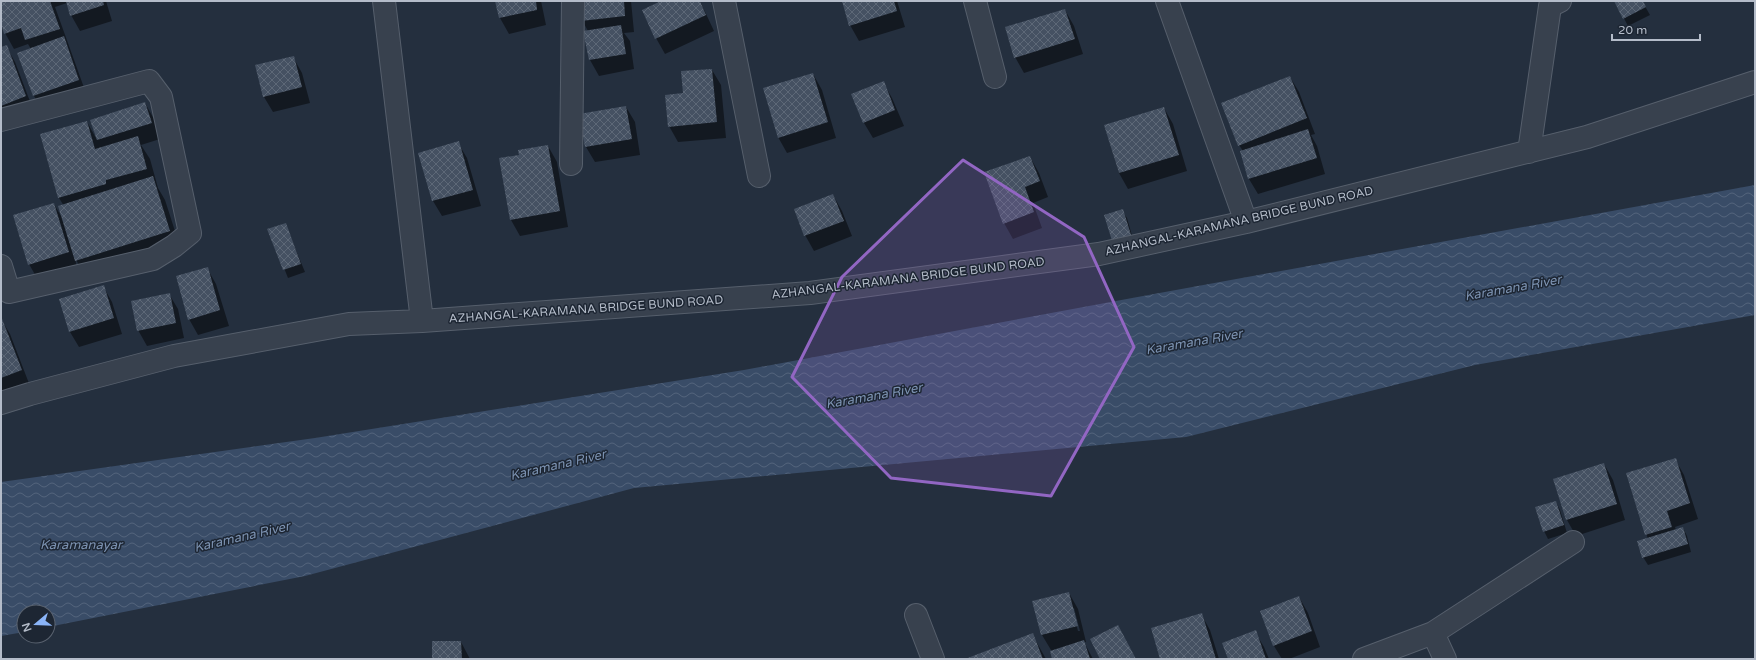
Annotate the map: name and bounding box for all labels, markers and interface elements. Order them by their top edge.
scale bar [1612,16,1700,42]
text: 20 m [1618,23,1647,37]
street label: AZHANGAL-KARAMANA BRIDGE BUND ROAD [1103,183,1375,259]
street label: AZHANGAL-KARAMANA BRIDGE BUND ROAD [771,254,1045,302]
water label: Karamana River [1463,271,1565,304]
street label: AZHANGAL-KARAMANA BRIDGE BUND ROAD [448,292,724,326]
water label: Karamana River [1144,325,1246,358]
water label: Karamana River [824,379,926,412]
water label: Karamana River [509,446,609,484]
water label: Karamana River [193,518,293,556]
water label: Karamanayar [40,537,124,553]
north arrow [16,604,56,644]
text: N [19,621,35,633]

